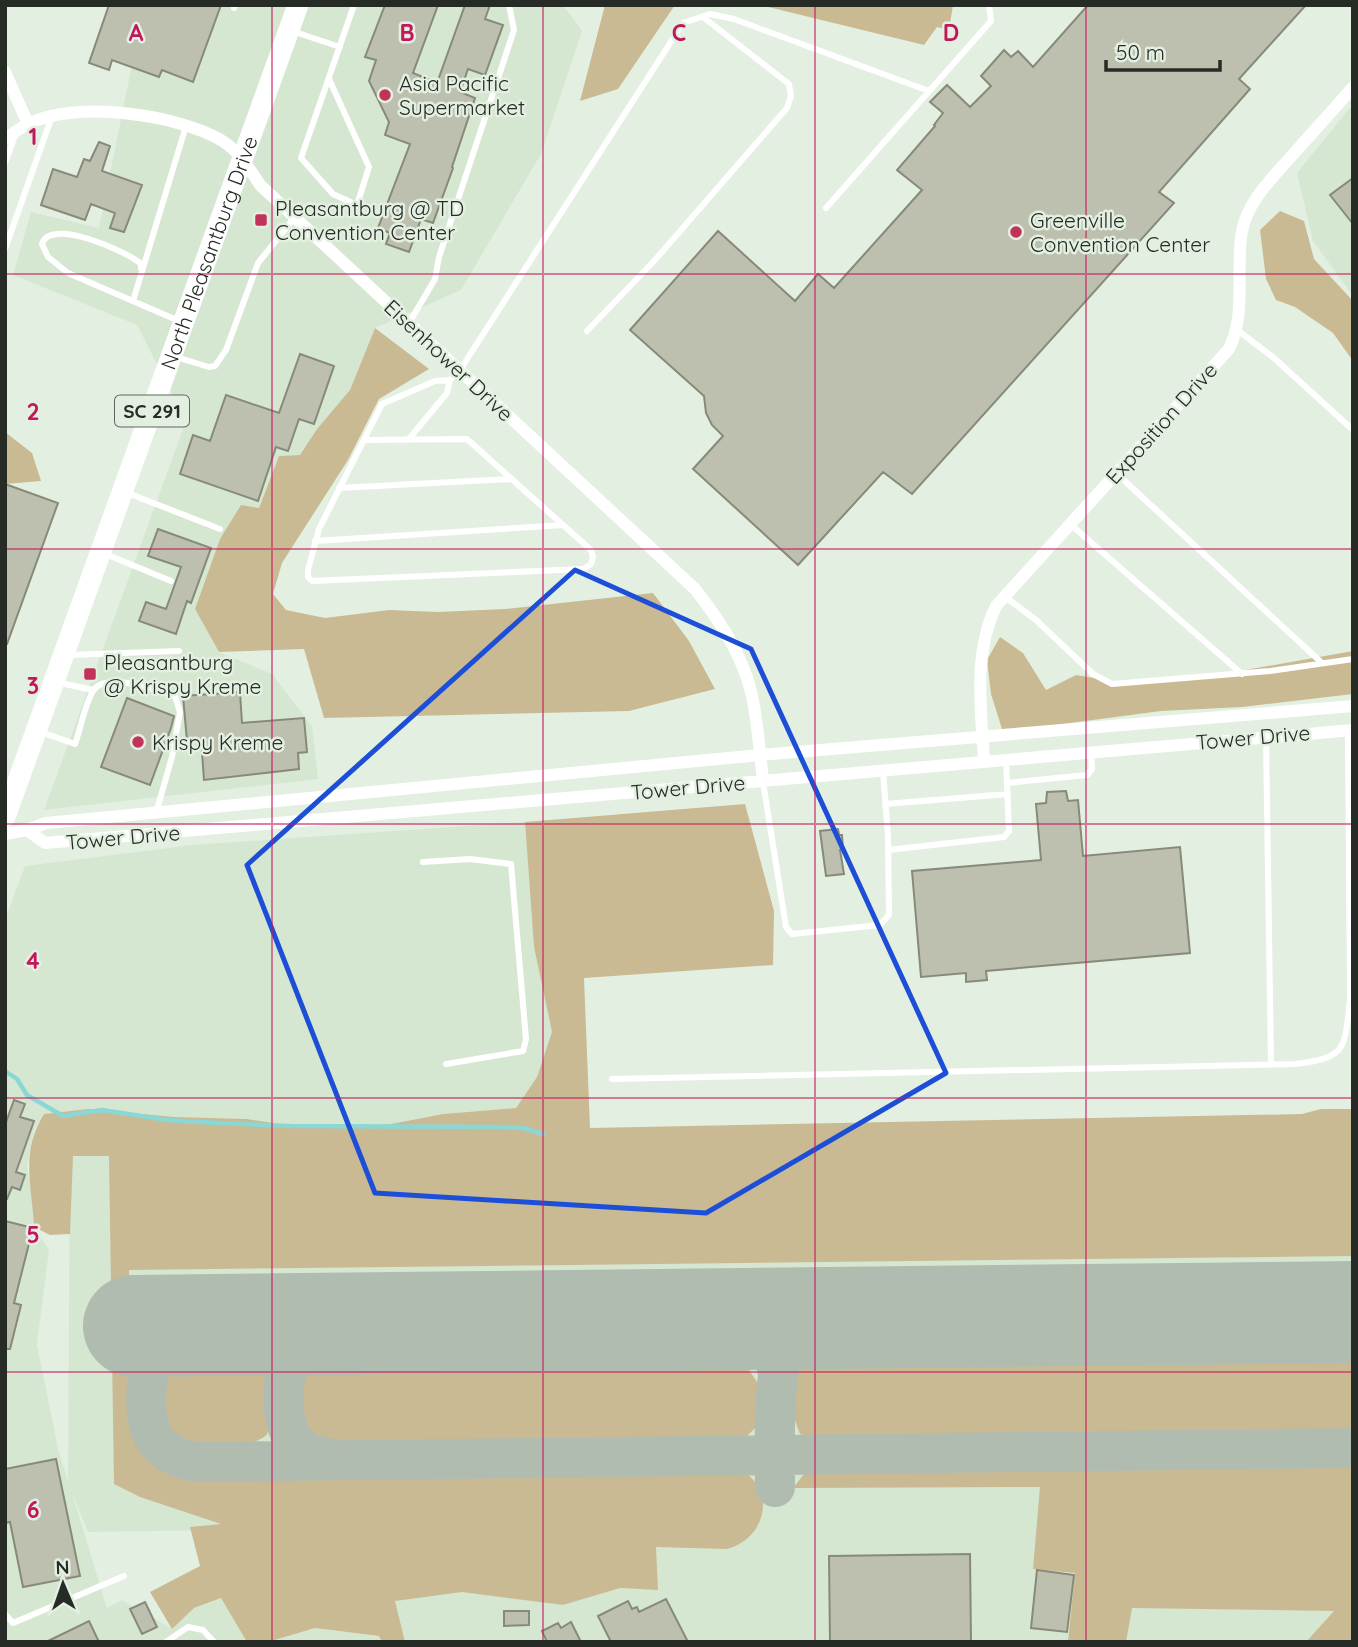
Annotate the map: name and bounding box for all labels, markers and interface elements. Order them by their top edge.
text: A [129,18,144,47]
text: B [399,18,415,47]
text: C [672,18,686,47]
text: D [943,18,959,47]
scale bar [1106,28,1220,72]
text: 50 m [1116,39,1165,65]
place label: Asia Pacific Supermarket [399,70,525,120]
marker: Asia Pacific Supermarket [377,87,393,103]
text: 1 [29,122,37,151]
street label: North Pleasantburg Drive [155,132,263,373]
place label: Pleasantburg @ TD Convention Center [275,195,464,245]
place label: Greenville Convention Center [1030,207,1210,257]
marker: Pleasantburg @ TD Convention Center [253,212,269,228]
marker: Greenville Convention Center [1008,224,1024,240]
street label: Eisenhower Drive [379,294,519,426]
street label: Exposition Drive [1100,357,1222,489]
road number: SC 291 [115,396,189,426]
text: 2 [26,397,40,426]
place label: Pleasantburg @ Krispy Kreme [104,649,261,699]
marker: Pleasantburg @ Krispy Kreme [82,666,98,682]
text: 3 [27,671,39,700]
street label: Tower Drive [1195,719,1311,755]
place label: Krispy Kreme [152,729,283,755]
marker: Krispy Kreme [130,734,146,750]
street label: Tower Drive [630,769,746,805]
street label: Tower Drive [65,819,181,855]
text: 4 [26,946,40,975]
text: 5 [26,1220,40,1249]
text: 6 [27,1495,39,1524]
north arrow [28,1549,98,1619]
text: N [55,1555,70,1579]

